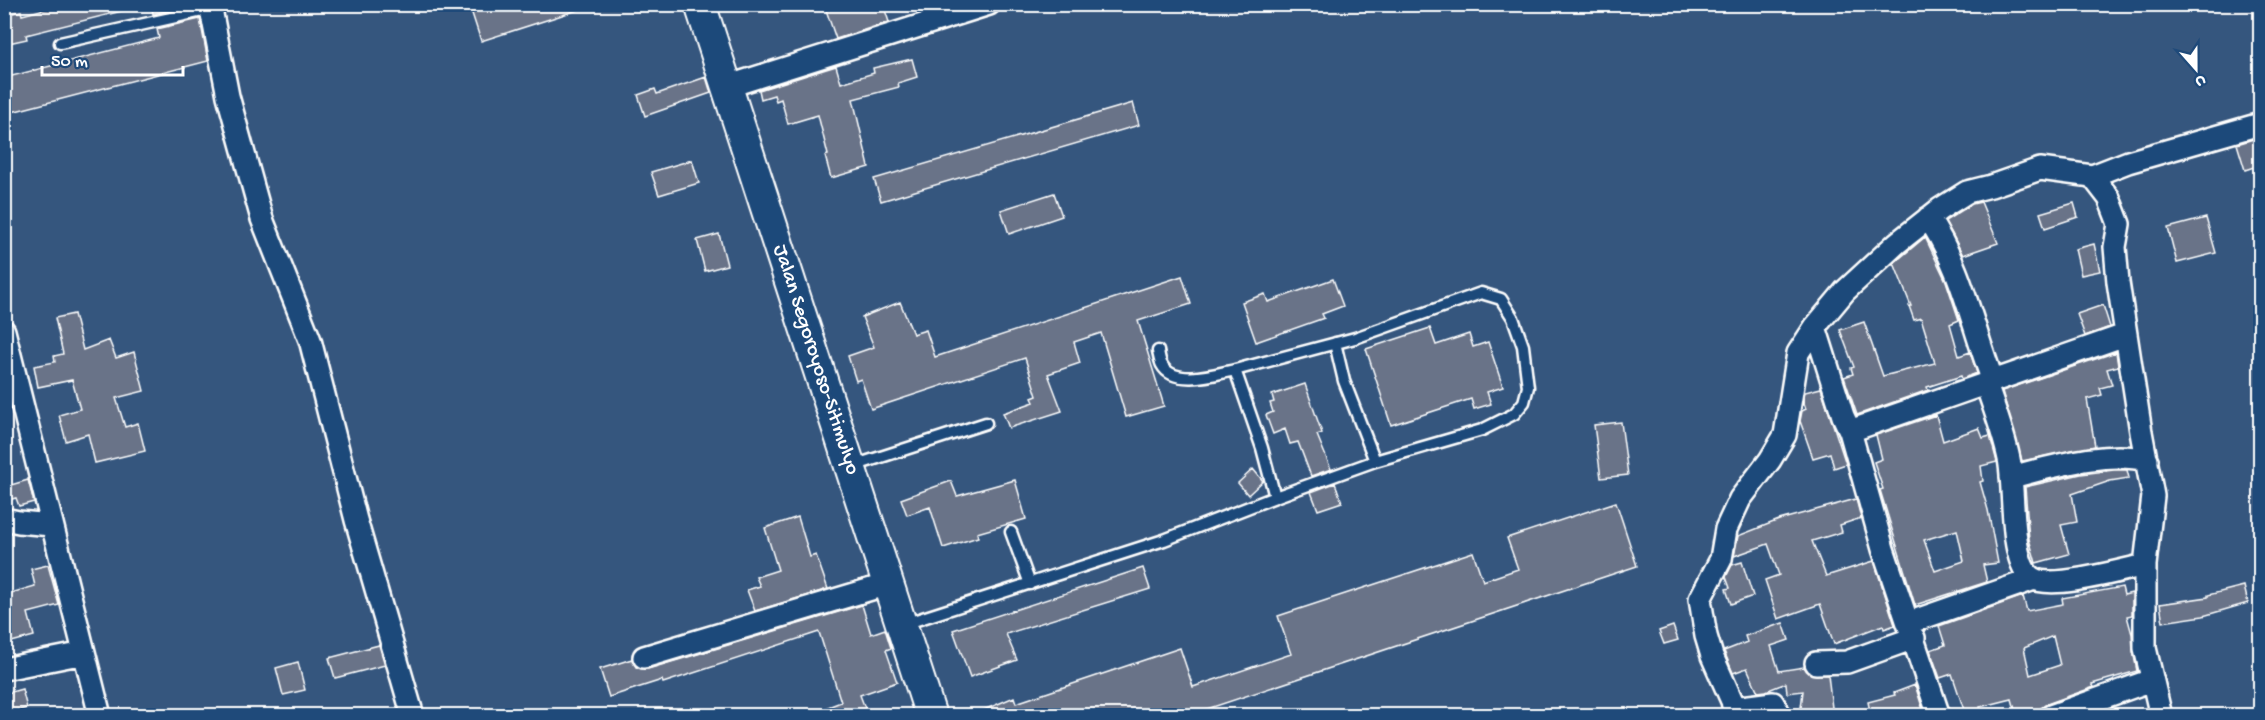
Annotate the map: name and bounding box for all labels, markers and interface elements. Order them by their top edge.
scale bar [42,39,183,77]
north arrow [2166,39,2226,99]
text: 50 m [51,52,88,73]
text: U [2192,69,2208,91]
street label: Jalan Segoroyoso-Sitimulyo [766,242,864,478]

